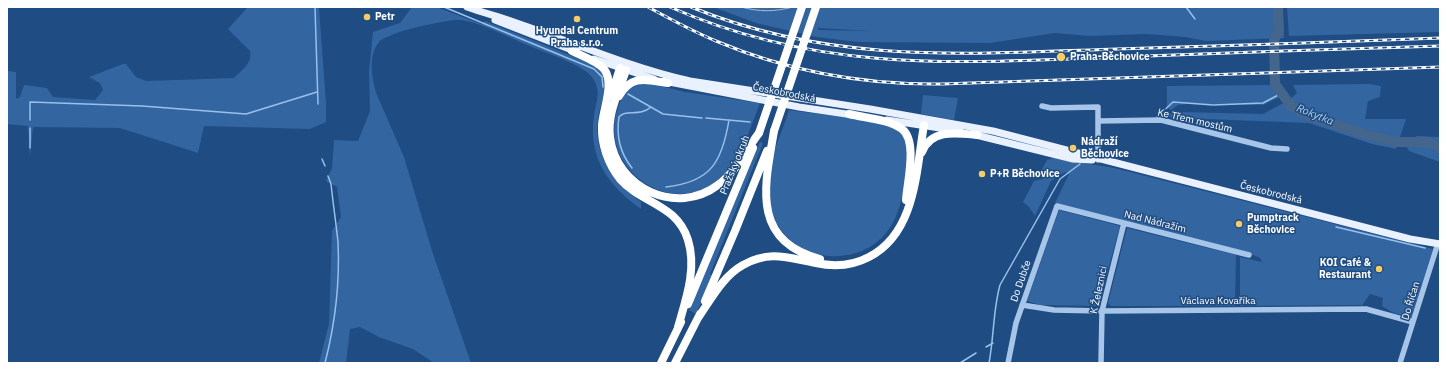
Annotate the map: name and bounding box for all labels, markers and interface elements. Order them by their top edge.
place label: Petr [375,11,395,23]
marker: Petr [362,12,372,22]
marker: Hyundai Centrum Praha s.r.o. [572,14,582,24]
place label: Hyundai Centrum Praha s.r.o. [536,25,618,48]
marker: Praha-Běchovice [1055,51,1067,63]
place label: Praha-Běchovice [1070,51,1150,63]
street label: Českobrodská [752,81,816,105]
water label: Rokytka [1294,102,1336,128]
street label: Ke Třem mostům [1156,107,1234,135]
street label: Pražský okruh [718,134,752,196]
place label: Nádraží Běchovice [1081,136,1129,160]
marker: Nádraží Běchovice [1068,143,1078,153]
place label: P+R Běchovice [990,168,1060,180]
marker: P+R Běchovice [977,169,987,179]
street label: Českobrodská [1239,179,1303,207]
street label: Nad Nádražím [1123,208,1187,236]
place label: Pumptrack Běchovice [1247,212,1299,236]
marker: Pumptrack Běchovice [1234,219,1244,229]
place label: KOI Café & Restaurant [1319,257,1371,280]
street label: Do Dubče [1008,259,1034,303]
marker: KOI Café & Restaurant [1374,264,1384,274]
street label: K Železnici [1088,265,1110,315]
street label: Do Říčan [1399,280,1423,322]
street label: Václava Kovaříka [1180,295,1256,307]

